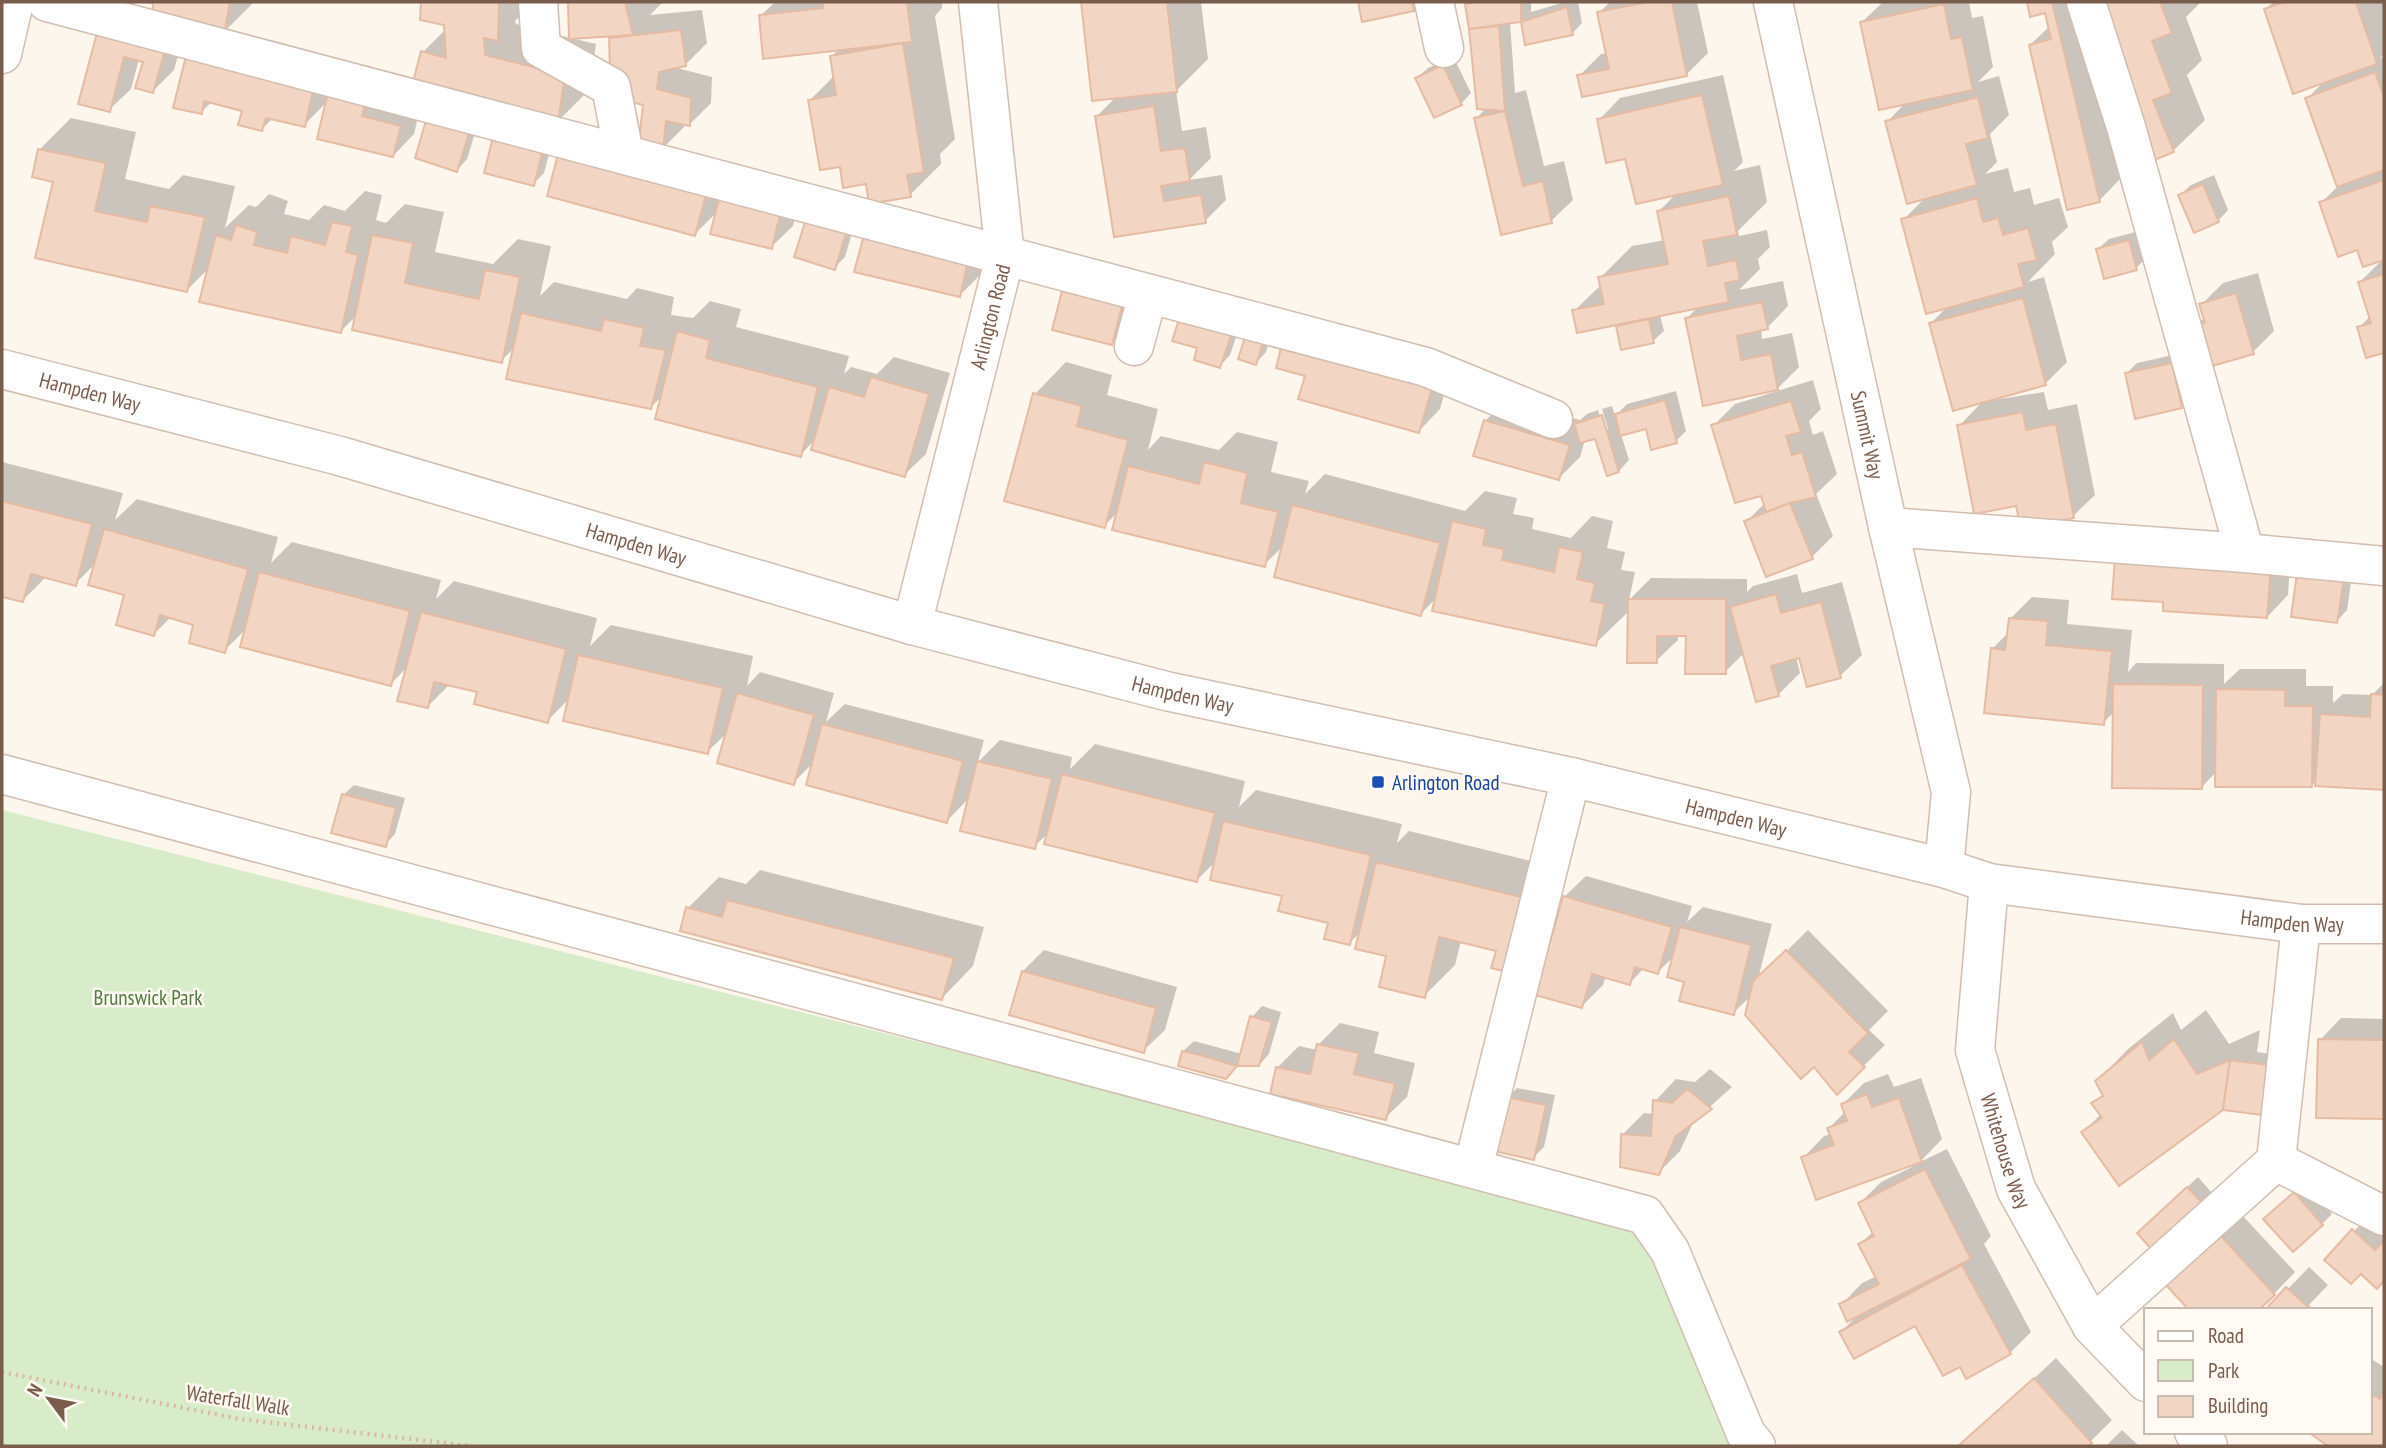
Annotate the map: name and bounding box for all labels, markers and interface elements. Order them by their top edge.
street label: Arlington Road [963,261,1016,372]
street label: Hampden Way [37,366,144,418]
street label: Summit Way [1845,388,1891,482]
street label: Hampden Way [583,516,690,571]
street label: Hampden Way [1129,669,1236,719]
place label: Arlington Road [1392,769,1500,796]
marker: Arlington Road [1370,774,1386,790]
street label: Hampden Way [1683,792,1790,843]
street label: Hampden Way [2239,903,2344,938]
park label: Brunswick Park [94,984,202,1011]
street label: Whitehouse Way [1975,1090,2038,1213]
legend [2144,1308,2372,1434]
text: Road [2208,1322,2244,1349]
text: Park [2208,1357,2239,1384]
north arrow [14,1364,84,1434]
text: N [22,1379,47,1401]
street label: Waterfall Walk [184,1379,292,1421]
text: Building [2208,1392,2268,1419]

